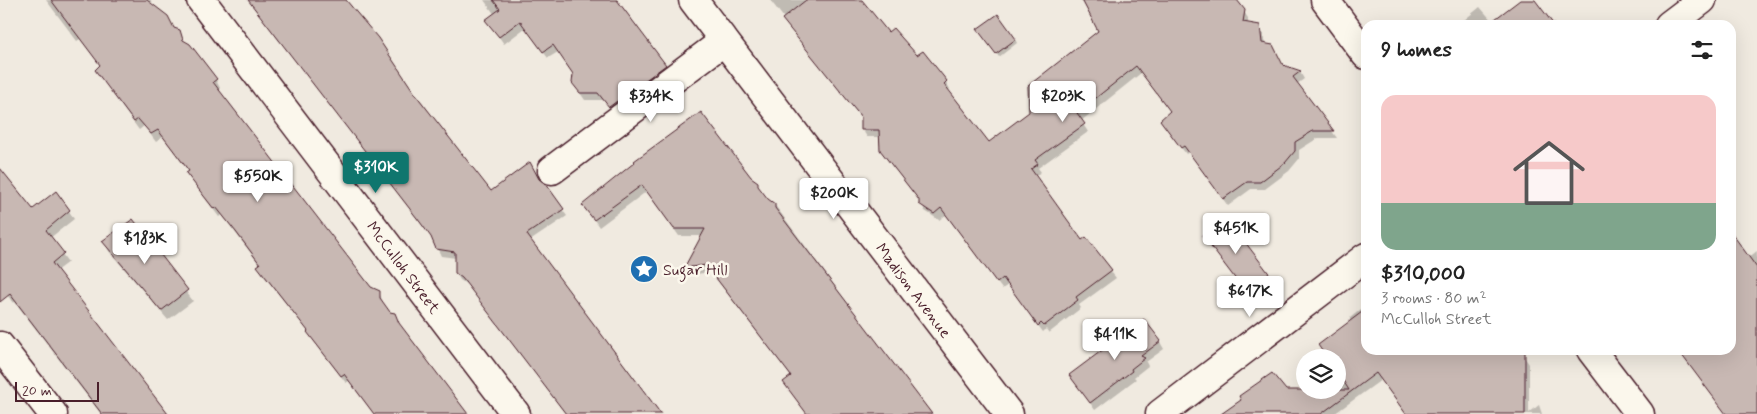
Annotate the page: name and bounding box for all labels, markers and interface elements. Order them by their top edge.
text: 9 homes [1381,36,1452,64]
icon: filters [1688,36,1716,64]
pin: $334K [616,80,686,123]
pin: $203K [1028,80,1098,123]
text: $334K [629,86,673,107]
text: $203K [1041,86,1085,107]
icon: home [1504,128,1594,218]
pin: $310K [341,152,411,194]
text: $310K [354,157,398,178]
pin: $550K [223,160,293,203]
text: $550K [234,166,282,187]
pin: $200K [799,178,869,220]
text: $200K [810,183,858,204]
pin: $451K [1201,212,1271,255]
street label: McCulloh Street [361,217,445,319]
text: $451K [1214,218,1258,239]
pin: $183K [110,222,180,265]
text: $183K [123,228,167,249]
street label: Madison Avenue [870,239,956,343]
place icon: Sugar Hill [629,254,659,284]
place label: Sugar Hill [663,260,727,282]
text: $310,000 [1381,260,1465,288]
pin: $617K [1215,276,1285,318]
text: $617K [1228,281,1272,302]
text: 3 rooms · 80 m² [1381,288,1487,309]
text: McCulloh Street [1381,309,1492,330]
pin: $411K [1080,318,1150,361]
text: $411K [1093,324,1137,345]
map controls [1296,349,1346,399]
button: layers [1296,349,1346,399]
scale bar [15,379,99,402]
text: 20 m [22,382,52,400]

